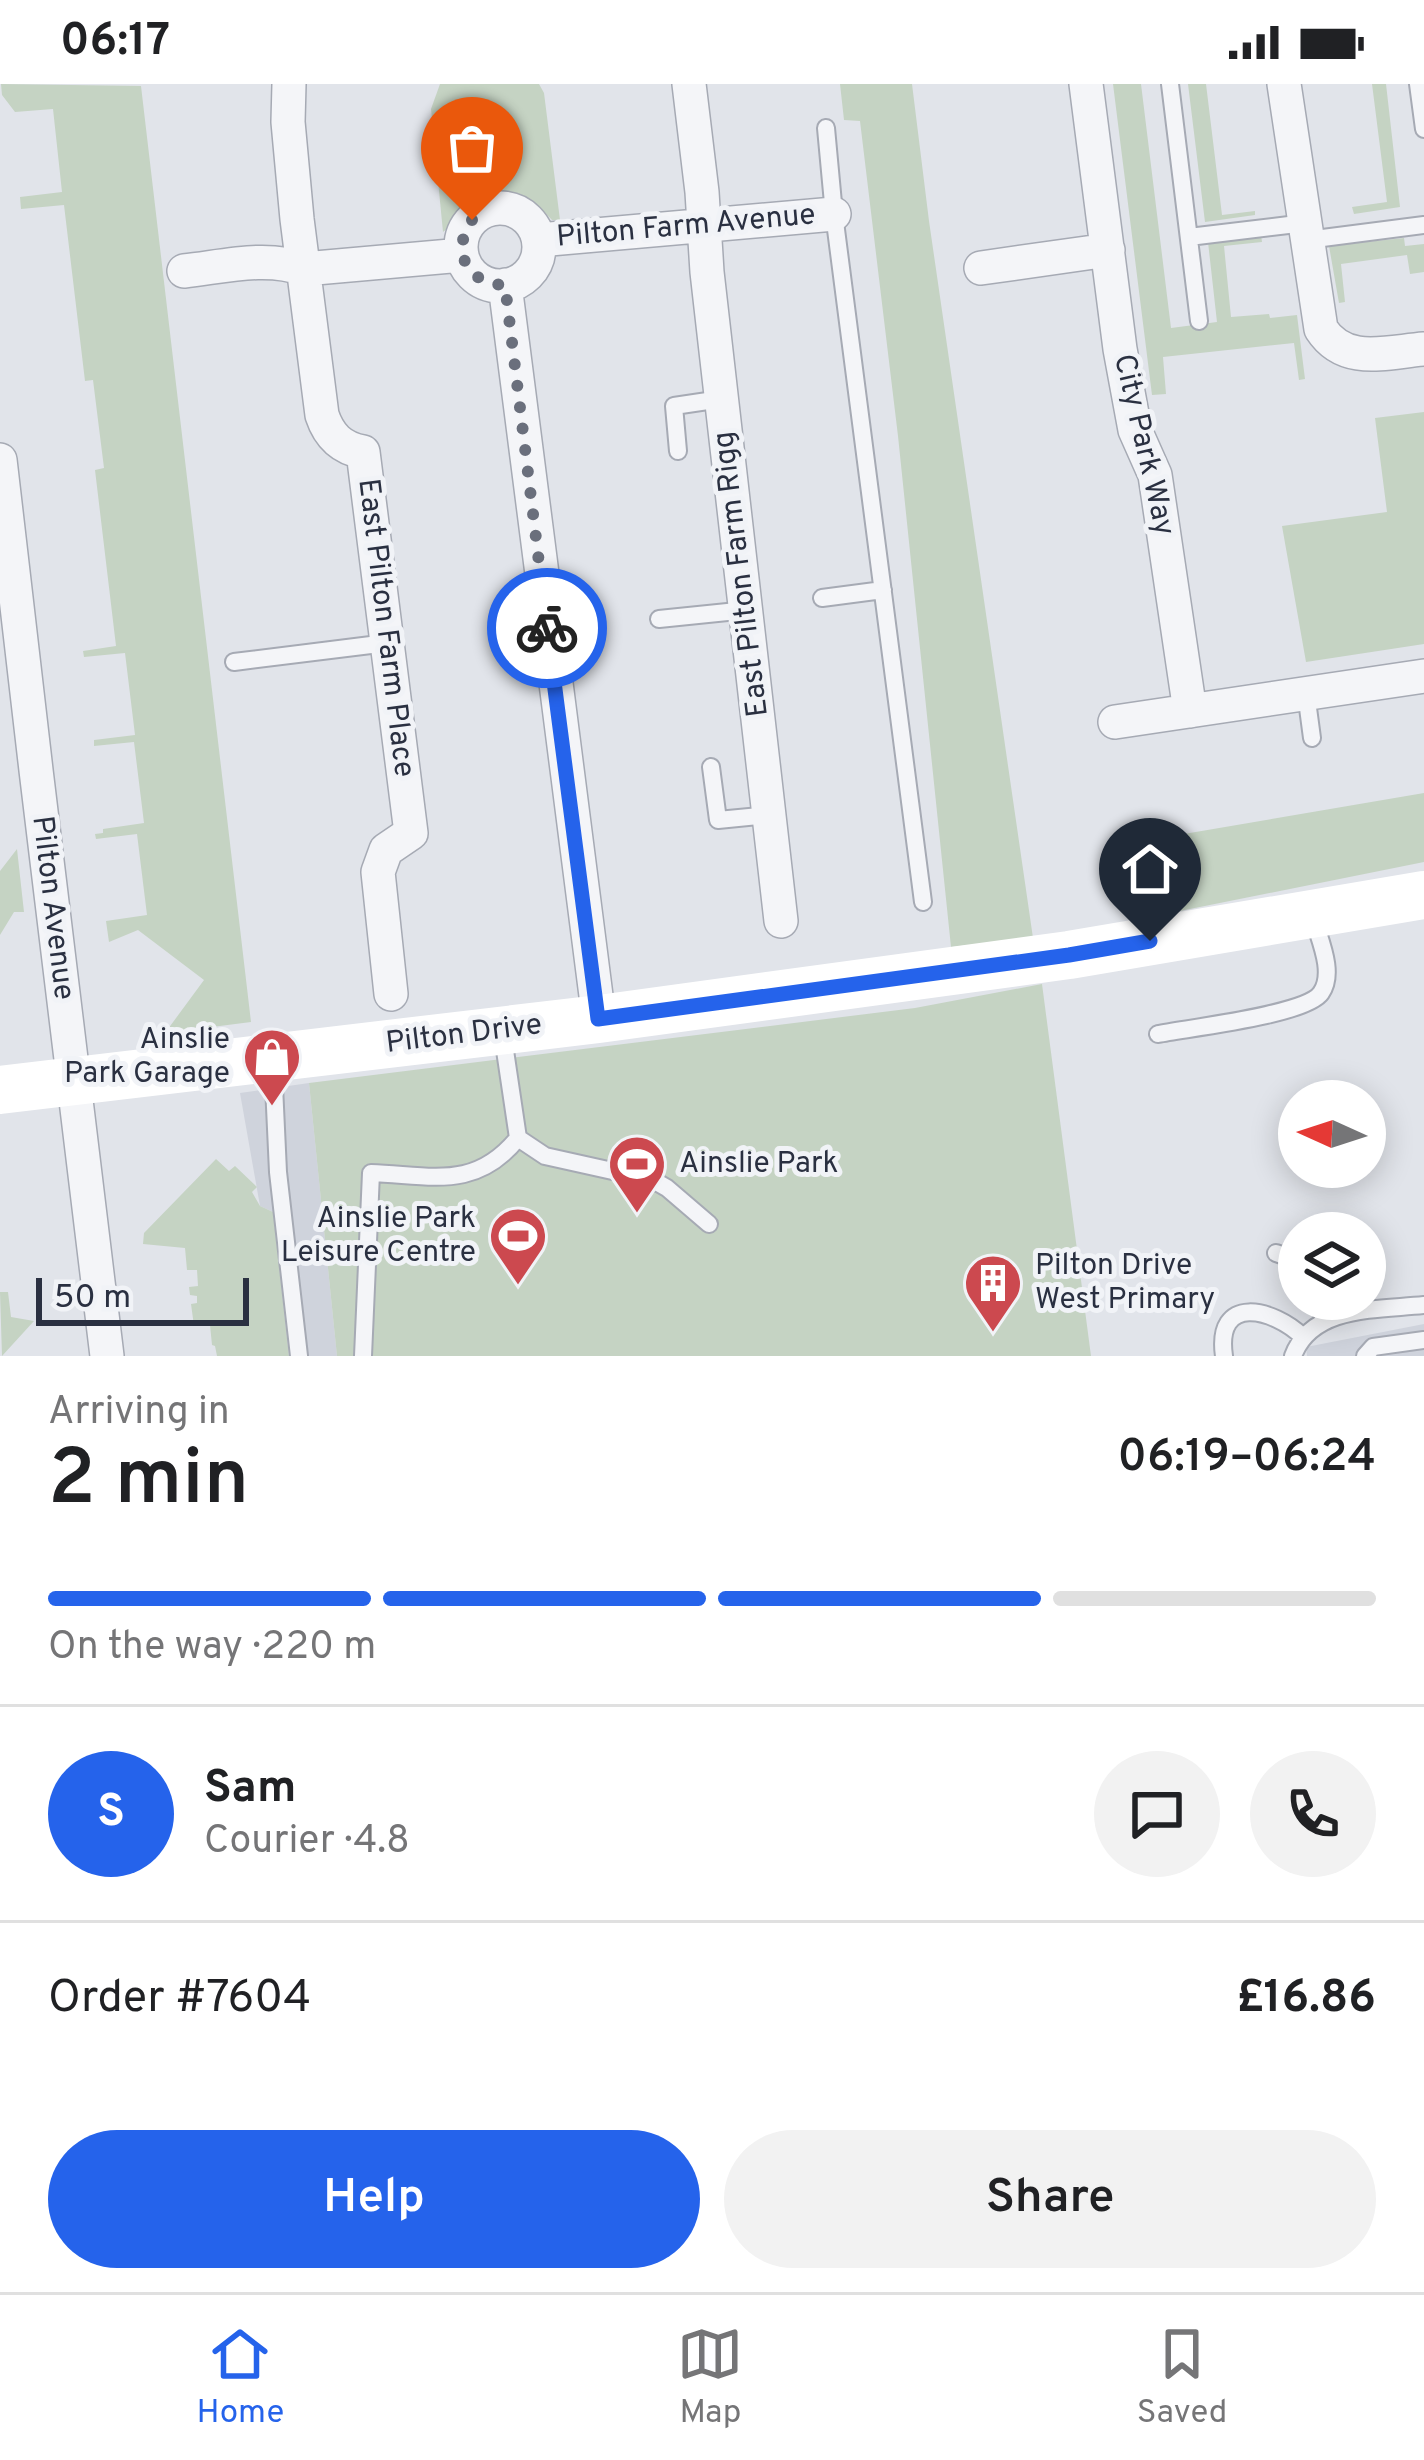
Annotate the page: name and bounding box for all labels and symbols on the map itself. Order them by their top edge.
pin [421,97,523,220]
street label: Pilton Farm Avenue [555,197,817,257]
street label: City Park Way [1104,351,1182,539]
street label: East Pilton Farm Rigg [706,429,778,719]
street label: East Pilton Farm Place [348,477,422,779]
courier [487,568,607,688]
street label: Pilton Avenue [22,814,82,1002]
pin [1099,818,1201,941]
street label: Pilton Drive [384,1007,544,1063]
place label: Ainslie Park Garage [64,1022,230,1093]
shop icon: Ainslie Park Garage [241,1026,303,1108]
north arrow [1278,1080,1386,1188]
sports icon: Ainslie Park [606,1133,668,1215]
place label: Ainslie Park [679,1146,839,1183]
place label: Ainslie Park Leisure Centre [281,1201,476,1272]
sports icon: Ainslie Park Leisure Centre [487,1205,549,1287]
place label: Pilton Drive West Primary [1035,1248,1215,1319]
building icon: Pilton Drive West Primary [962,1252,1024,1334]
scale bar [36,1272,249,1325]

